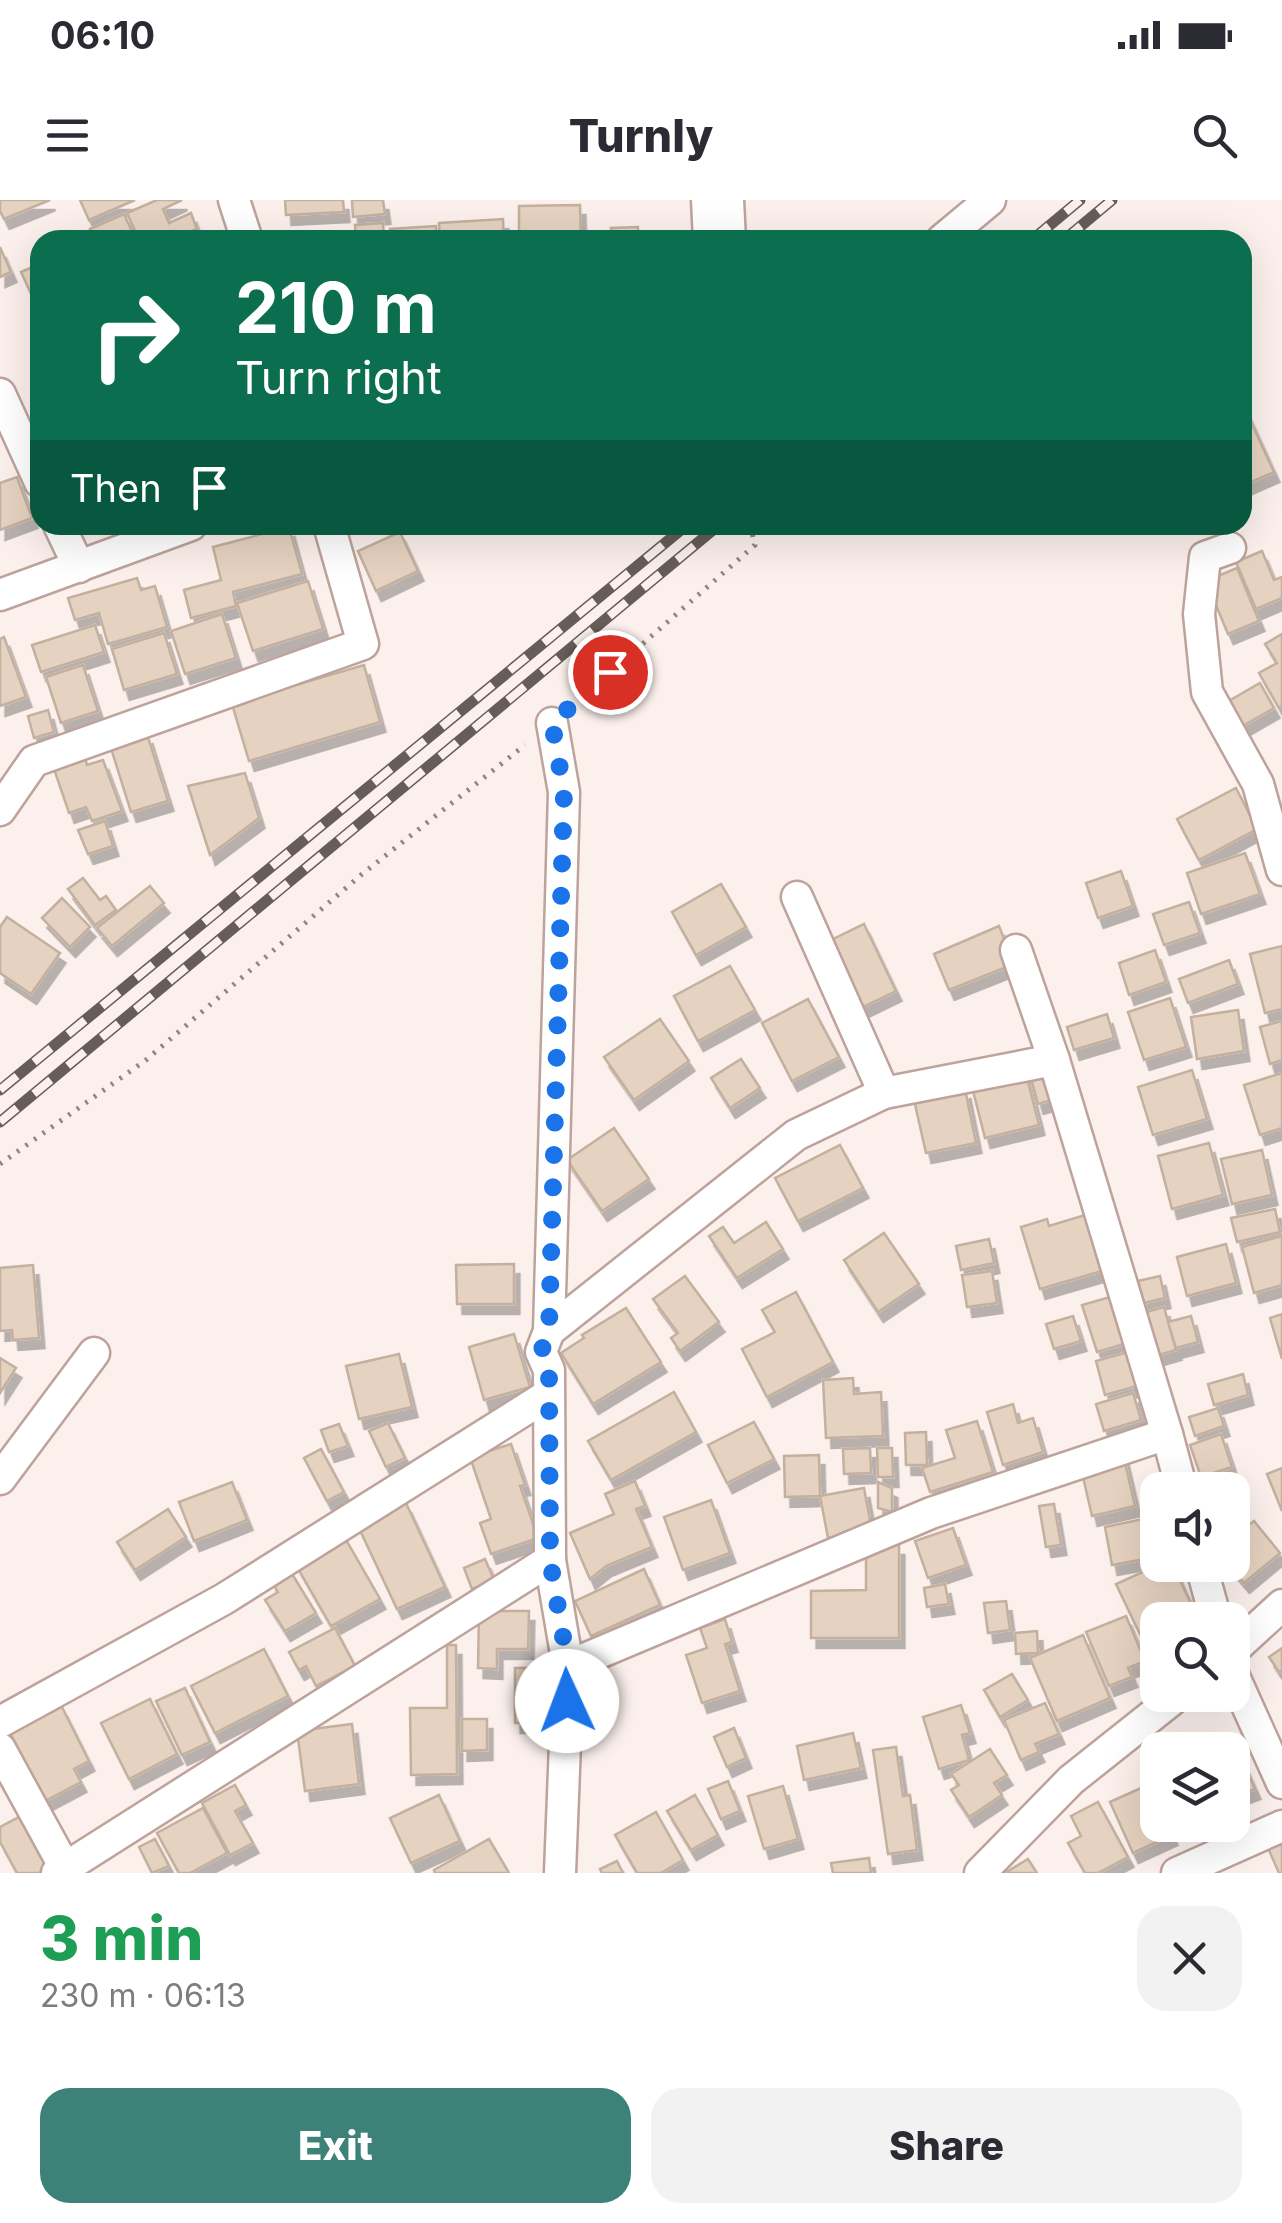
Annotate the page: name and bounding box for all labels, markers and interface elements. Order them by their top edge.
text: 06:10 [50,12,155,58]
icon: menu [40,108,95,163]
text: Turnly [569,108,713,163]
icon: search [1187,108,1242,163]
text: 210 m [235,265,437,350]
icon: right [70,270,200,400]
text: Turn right [235,350,442,405]
icon: arrive [182,460,237,515]
text: Then [70,465,162,511]
pin [568,630,653,715]
icon: arrive [583,645,638,700]
map controls [1140,1472,1250,1842]
button: sound [1140,1472,1250,1582]
button: search [1140,1602,1250,1712]
position arrow [515,1649,619,1753]
button: layers [1140,1732,1250,1842]
text: 3 min [40,1902,203,1974]
button: close [1137,1906,1242,2011]
text: 230 m · 06:13 [40,1976,246,2015]
button: Exit [40,2088,631,2203]
button: Share [651,2088,1242,2203]

